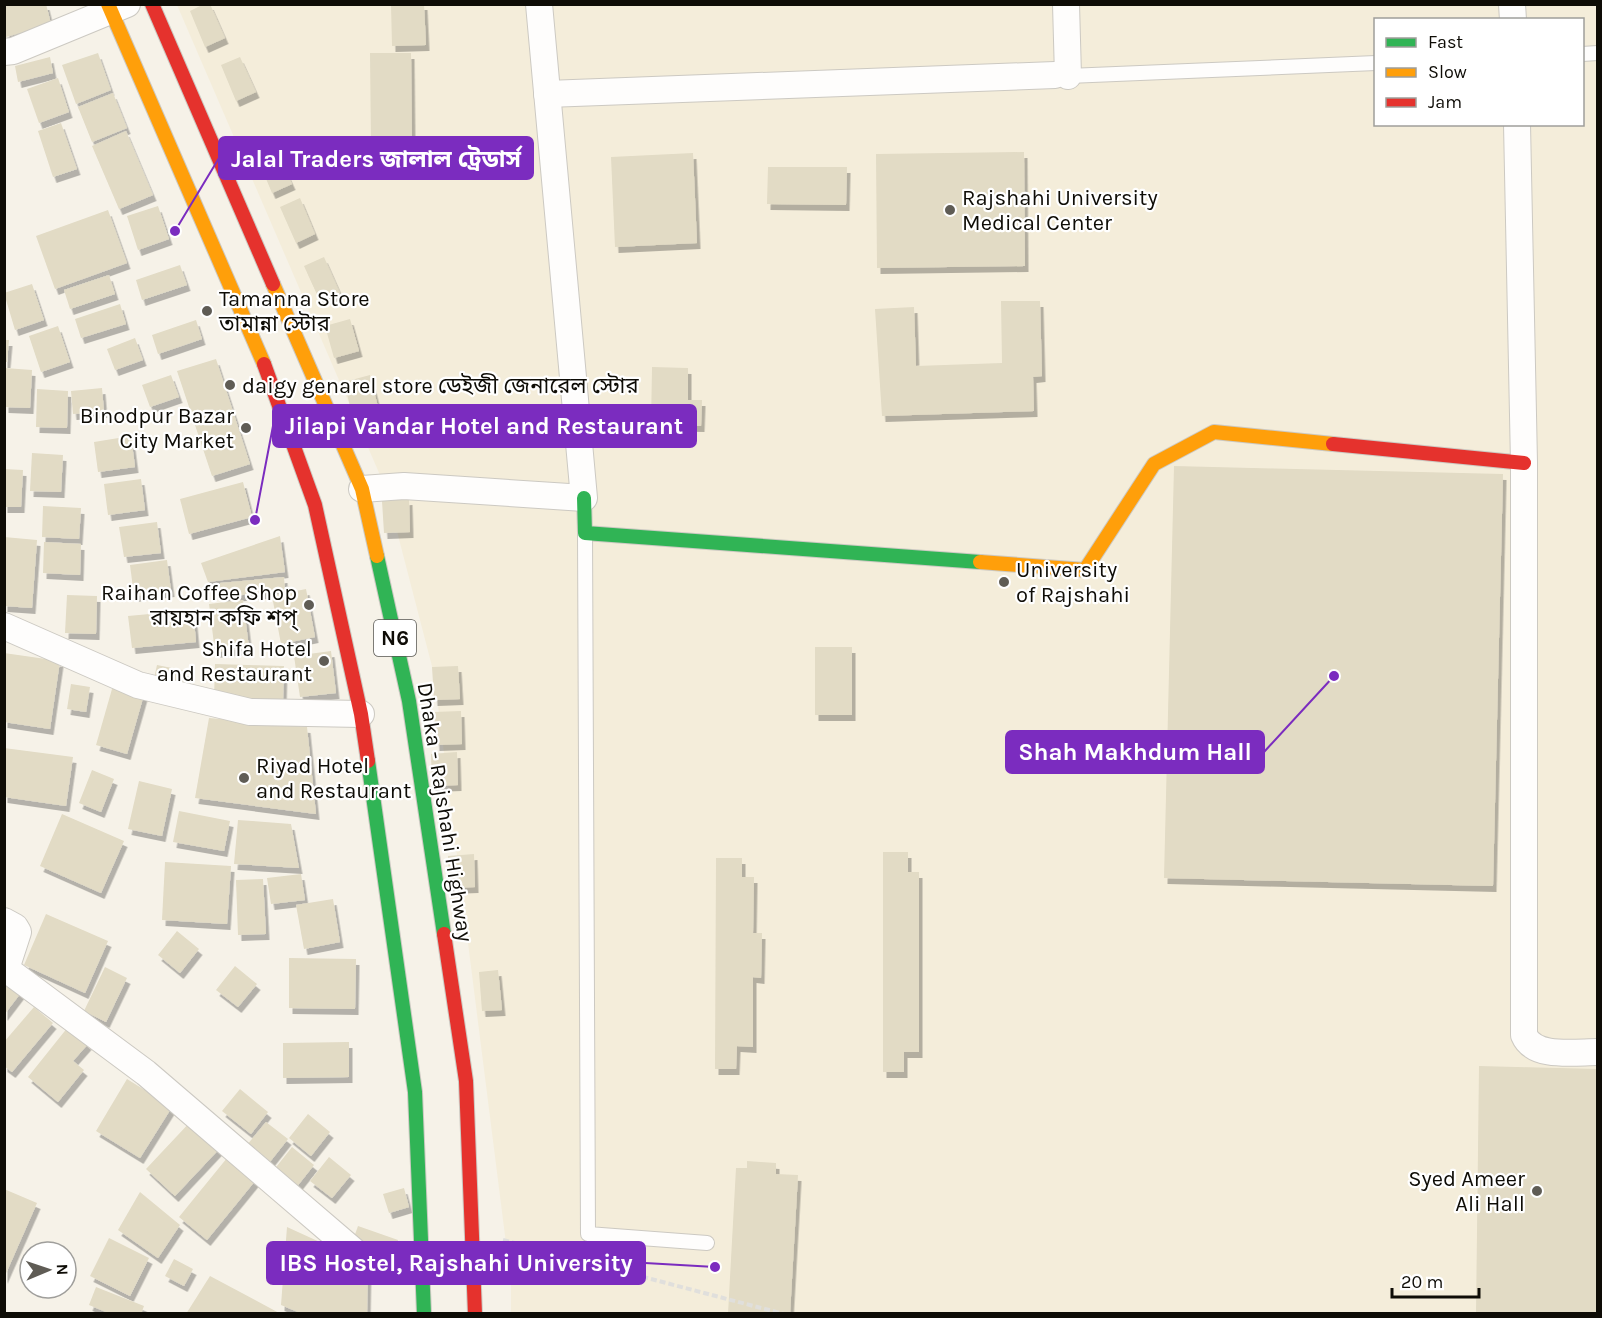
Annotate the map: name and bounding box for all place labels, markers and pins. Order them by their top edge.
callout: Jalal Traders জালাল ট্রেডার্স [219,137,533,179]
place label: Rajshahi University Medical Center [962,185,1158,236]
marker: Rajshahi University Medical Center [943,203,957,217]
place label: Tamanna Store তামান্না স্টোর [218,286,370,337]
marker: Tamanna Store তামান্না স্টোর [200,304,214,318]
place label: daigy genarel store ডেইজী জেনারেল স্টোর [242,373,639,399]
marker: daigy genarel store ডেইজী জেনারেল স্টোর [223,378,237,392]
place label: Binodpur Bazar City Market [80,403,234,454]
callout: Jilapi Vandar Hotel and Restaurant [273,405,696,447]
marker: Binodpur Bazar City Market [239,421,253,435]
place label: University of Rajshahi [1016,557,1130,608]
marker: University of Rajshahi [997,575,1011,589]
place label: Raihan Coffee Shop রায়হান কফি শপ্ [101,580,299,632]
marker: Raihan Coffee Shop রায়হান কফি শপ্ [302,598,316,612]
place label: Shifa Hotel and Restaurant [157,636,312,687]
marker: Shifa Hotel and Restaurant [317,654,331,668]
callout: Shah Makhdum Hall [1006,731,1264,773]
place label: Riyad Hotel and Restaurant [256,753,411,804]
marker: Riyad Hotel and Restaurant [237,771,251,785]
place label: Syed Ameer Ali Hall [1408,1166,1525,1217]
marker: Syed Ameer Ali Hall [1530,1184,1544,1198]
callout: IBS Hostel, Rajshahi University [267,1242,645,1284]

